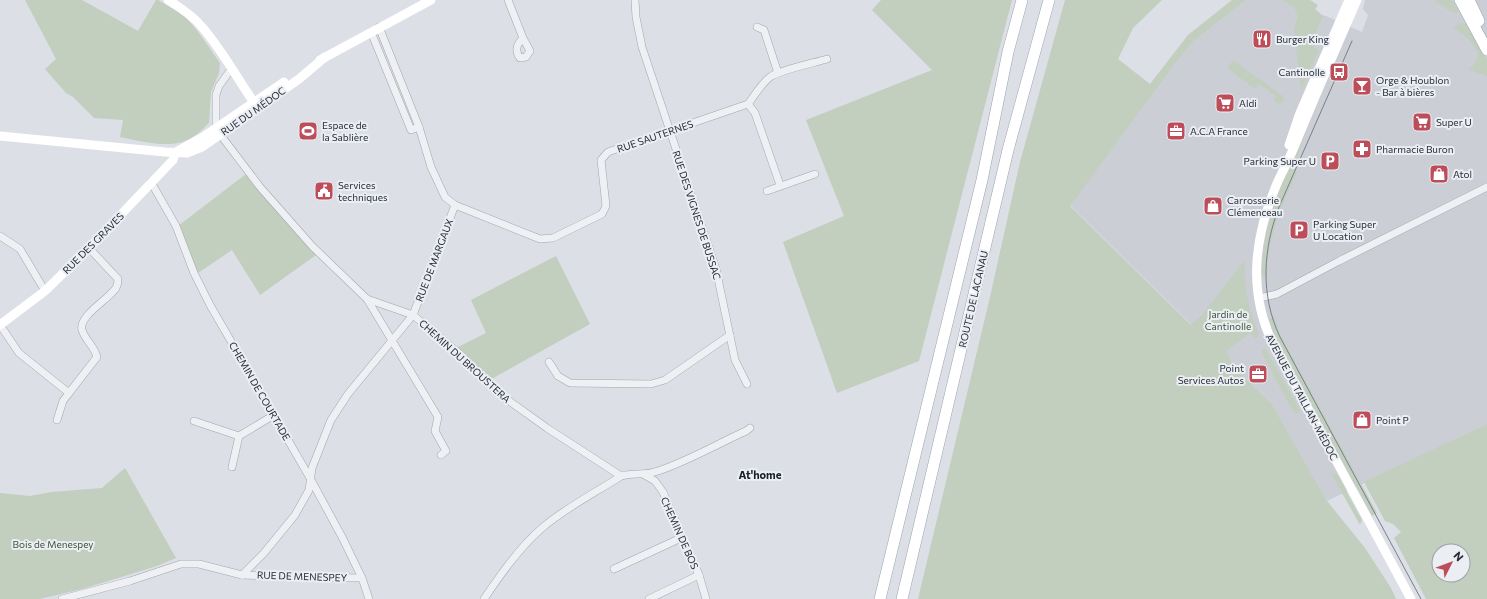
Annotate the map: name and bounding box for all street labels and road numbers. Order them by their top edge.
street label: RUE DU MÉDOC [218,84,288,138]
street label: RUE SAUTERNES [615,117,695,155]
street label: RUE DES VIGNES DE BUSSAC [670,149,724,281]
street label: RUE DES GRAVES [60,210,126,276]
street label: RUE DE MARGAUX [413,217,455,303]
street label: ROUTE DE LACANAU [956,249,990,349]
street label: CHEMIN DU BROUSTERA [417,317,513,405]
street label: AVENUE DU TAILLAN-MÉDOC [1263,332,1341,462]
street label: CHEMIN DE COURTADE [227,340,293,443]
street label: CHEMIN DE BOS [659,495,701,571]
street label: RUE DE MENESPEY [257,568,348,584]

